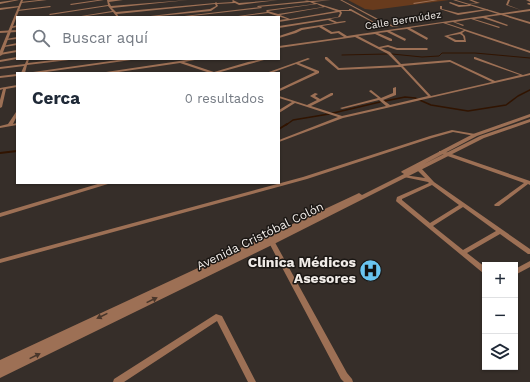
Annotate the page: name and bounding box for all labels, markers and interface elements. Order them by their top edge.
street label: Calle Bermúdez [364,9,442,31]
search box [16,16,280,60]
icon: search [30,27,52,49]
text: Buscar aquí [62,29,148,47]
text: Cerca [32,88,80,108]
text: 0 resultados [185,91,264,106]
street label: Avenida Cristóbal Colón [194,199,326,273]
place label: Clínica Médicos Asesores [248,254,357,286]
hospital icon: Clínica Médicos Asesores [358,257,384,283]
map controls [482,262,518,370]
button: + [482,262,518,298]
one-way arrow [147,297,158,303]
button: − [482,298,518,334]
one-way arrow [97,313,108,319]
button: layers [482,334,518,370]
one-way arrow [29,353,41,359]

